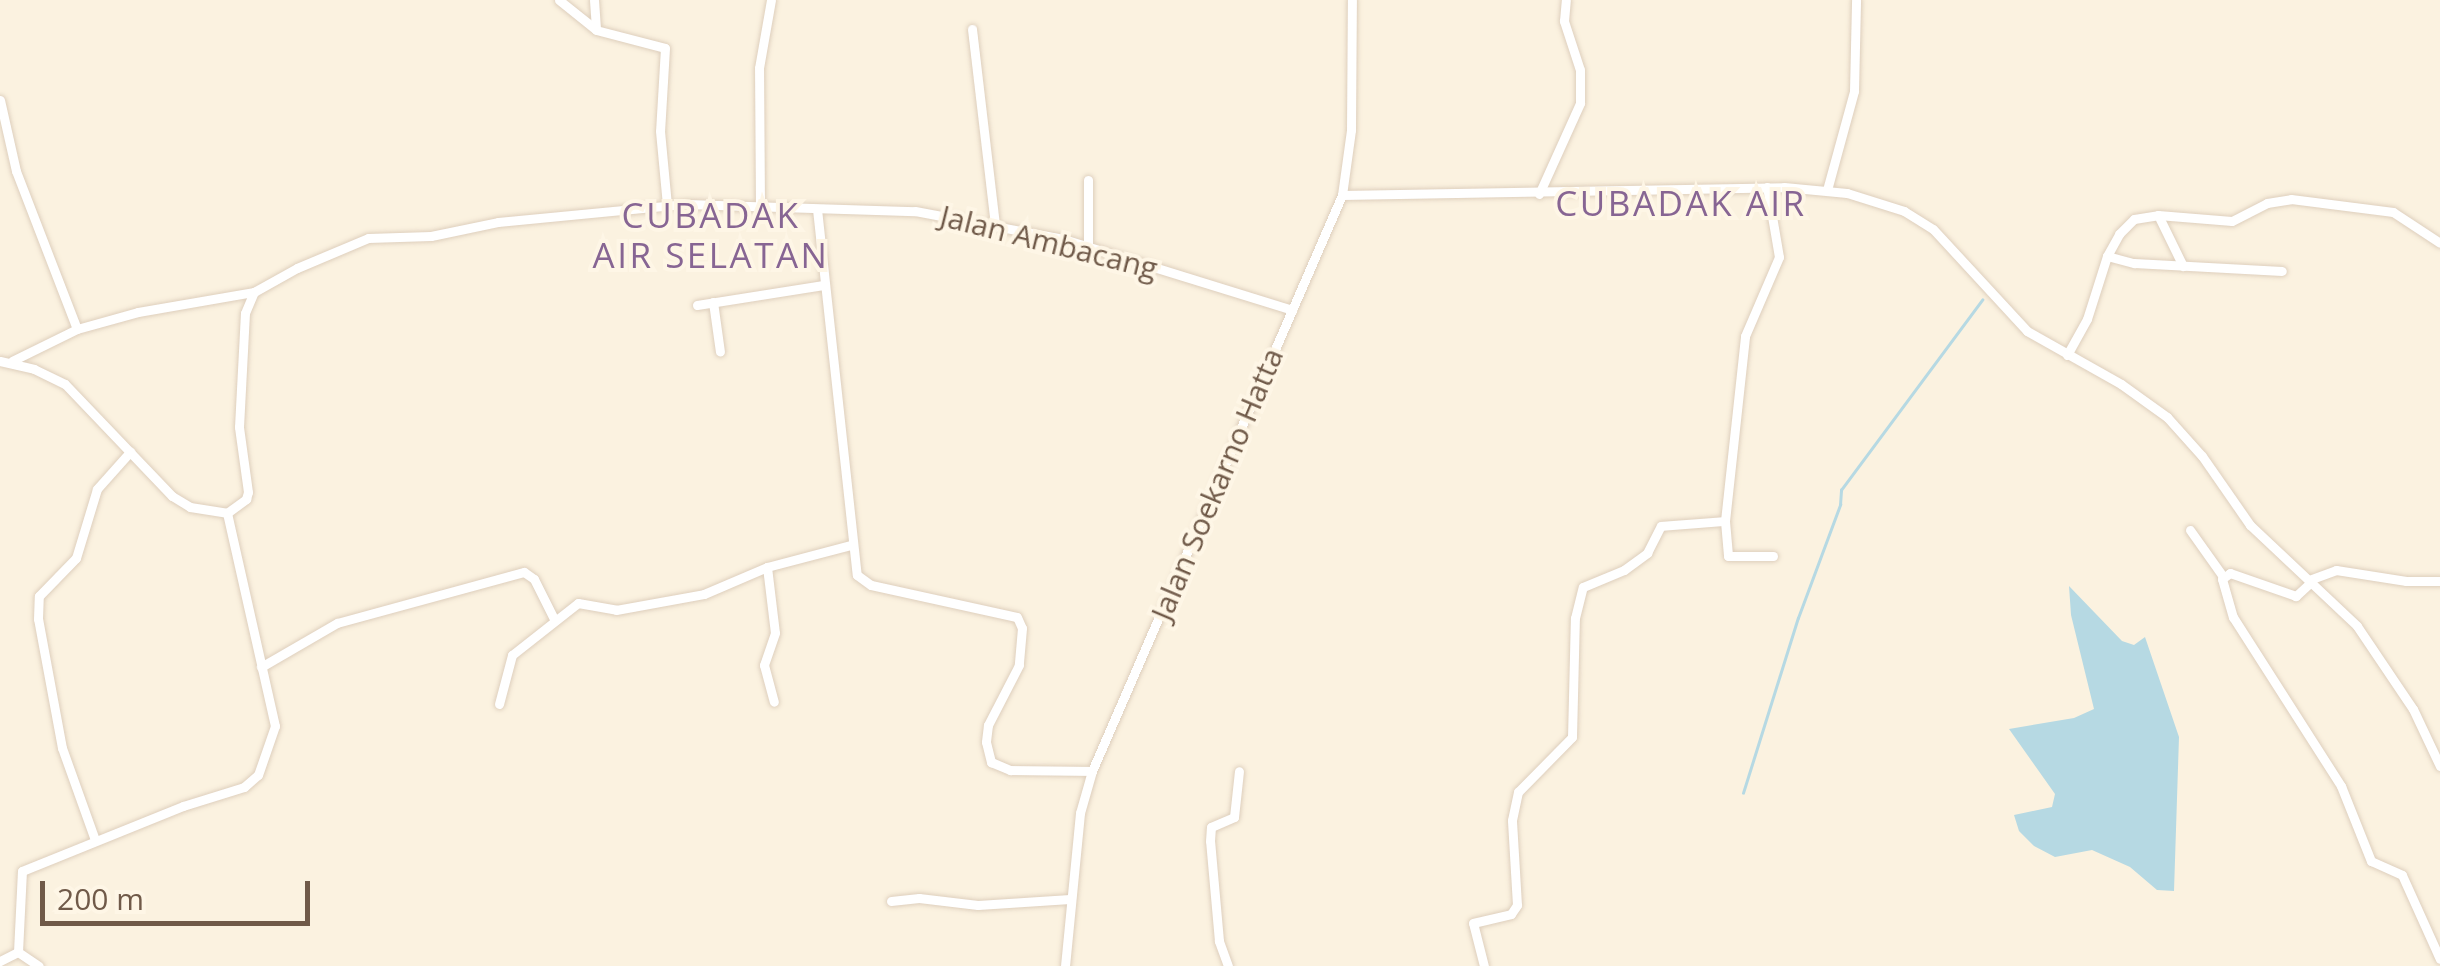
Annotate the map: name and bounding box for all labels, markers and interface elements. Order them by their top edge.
district label: CUBADAK AIR [1555,182,1807,224]
district label: CUBADAK AIR SELATAN [593,194,829,276]
street label: Jalan Ambacang [937,198,1161,286]
street label: Jalan Soekarno Hatta [1143,342,1291,626]
scale bar [45,861,315,923]
text: 200 m [57,878,144,919]

